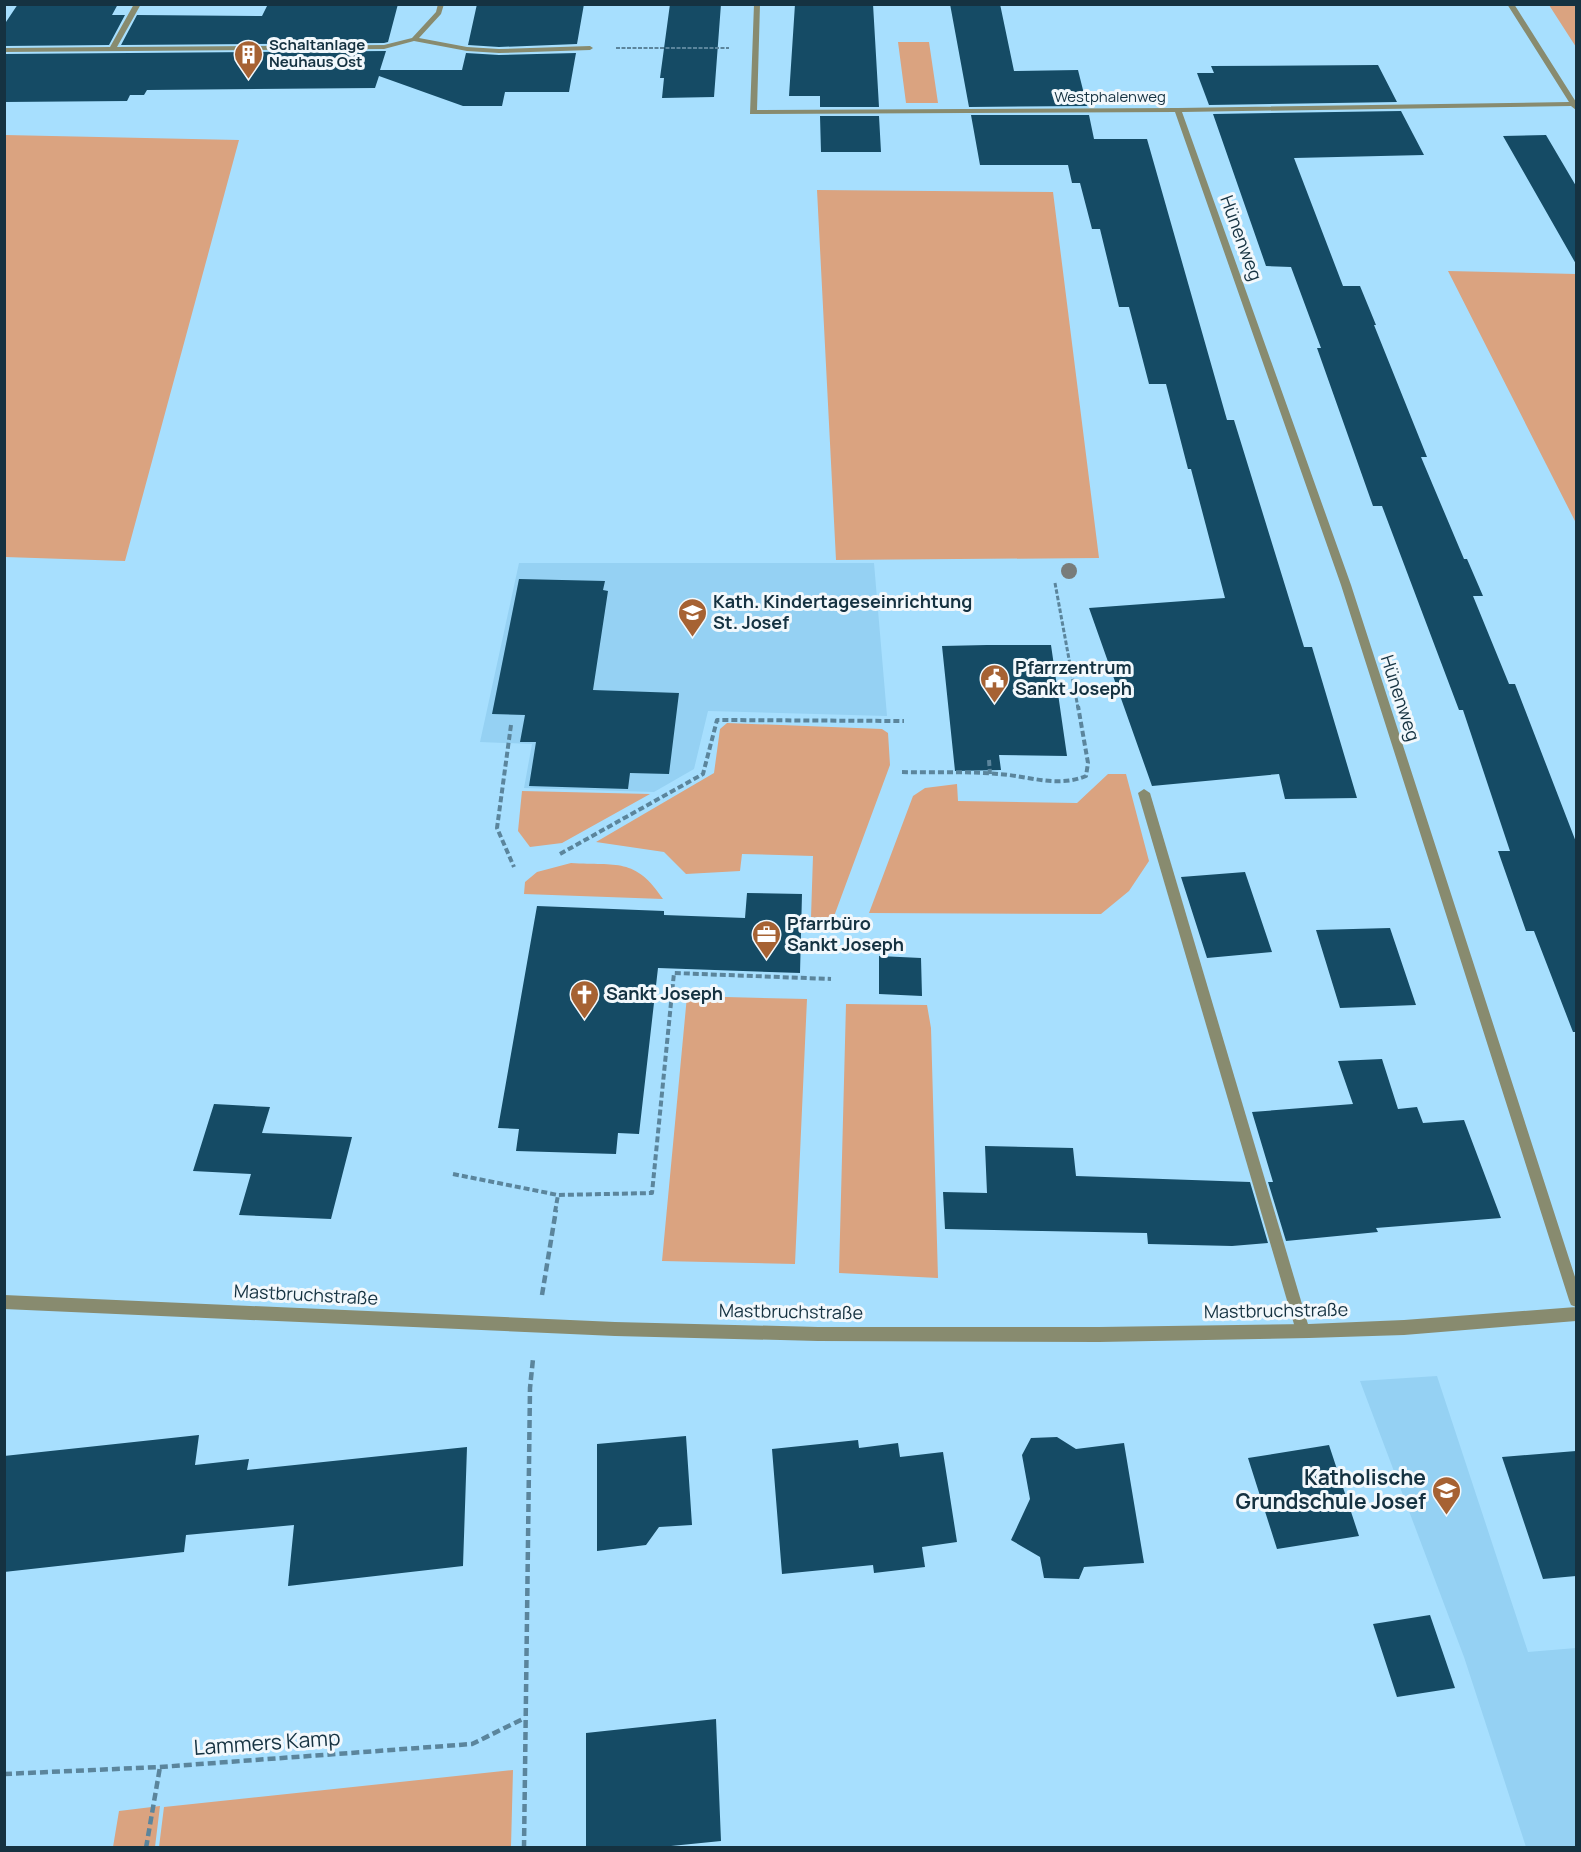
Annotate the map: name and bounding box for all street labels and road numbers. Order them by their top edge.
street label: Westphalenweg [1054,86,1166,107]
street label: Hünenweg [1215,192,1268,284]
street label: Hünenweg [1376,652,1426,744]
street label: Mastbruchstraße [233,1278,379,1310]
street label: Mastbruchstraße [1204,1297,1348,1323]
street label: Mastbruchstraße [719,1298,863,1324]
street label: Lammers Kamp [193,1723,341,1761]

